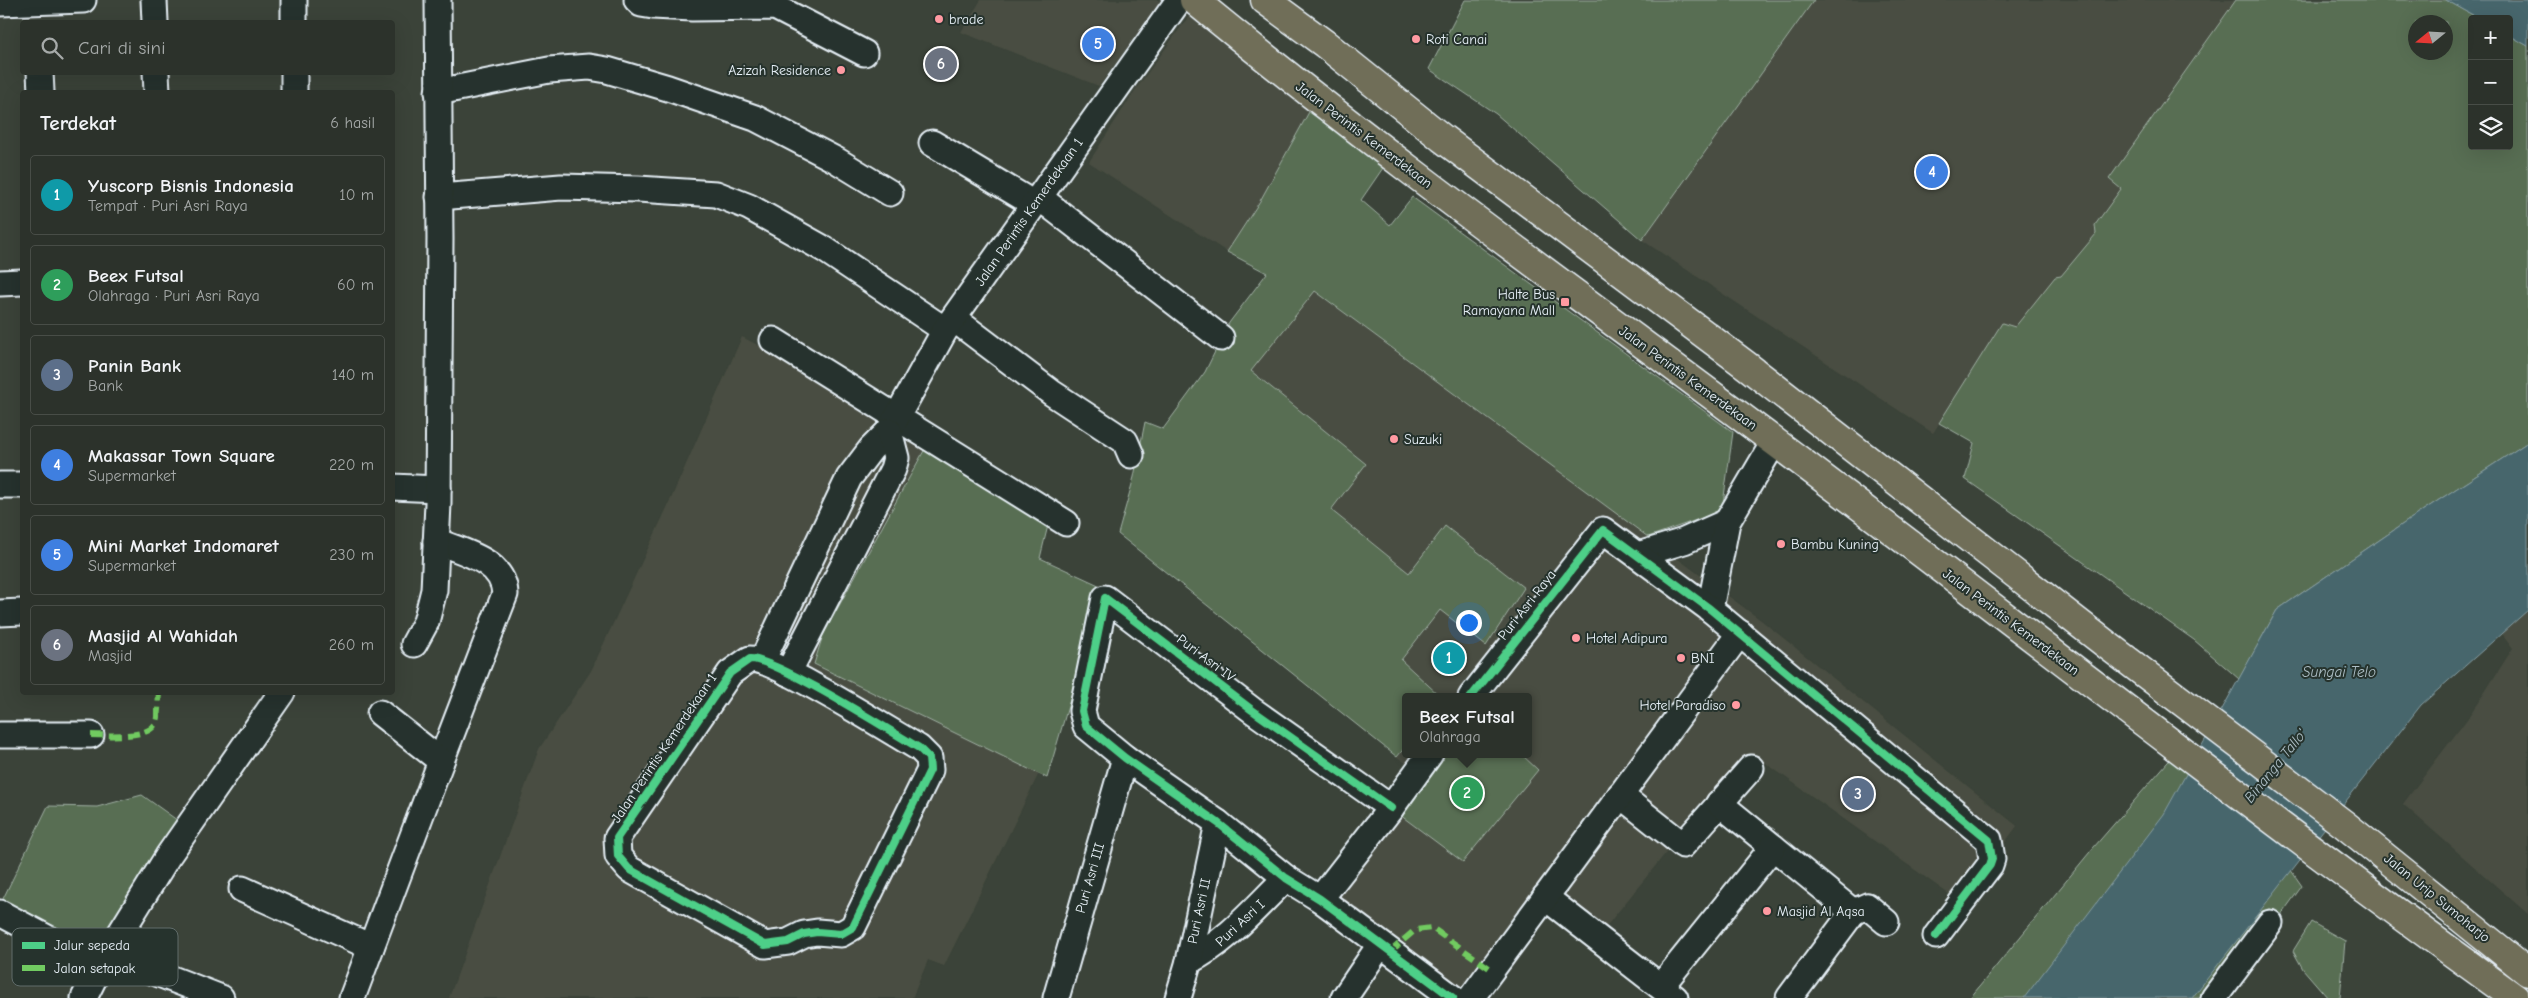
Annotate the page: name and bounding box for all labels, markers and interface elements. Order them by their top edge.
place label: brade [949,11,983,28]
marker: brade [933,13,945,25]
north arrow [2408,15,2453,60]
map controls [2468,15,2513,150]
button: + [2468,15,2513,60]
search box [20,20,395,75]
pin: 5 [1082,25,1114,63]
place label: Roti Canai [1426,31,1487,48]
marker: Roti Canai [1410,33,1422,45]
icon: search [38,34,66,62]
text: Cari di sini [78,37,165,59]
pin: 6 [925,45,957,83]
button: − [2468,60,2513,105]
place label: Azizah Residence [728,62,831,79]
marker: Azizah Residence [835,64,847,76]
street label: Jalan Perintis Kemerdekaan [1292,78,1436,192]
button: layers [2468,105,2513,150]
text: Terdekat [40,111,116,135]
text: 6 hasil [330,114,375,132]
street label: Jalan Perintis Kemerdekaan 1 [971,135,1087,289]
pin: 4 [1916,153,1948,191]
text: Yuscorp Bisnis Indonesia [88,175,294,197]
text: 1 [54,186,60,204]
text: 10 m [339,186,374,204]
text: Tempat · Puri Asri Raya [88,197,248,215]
text: Beex Futsal [88,265,184,287]
text: 2 [53,276,61,294]
text: 60 m [337,276,374,294]
place label: Halte Bus Ramayana Mall [1463,286,1555,319]
text: Olahraga · Puri Asri Raya [88,287,260,305]
marker: Halte Bus Ramayana Mall [1559,296,1571,308]
street label: Jalan Perintis Kemerdekaan [1616,322,1760,434]
text: Panin Bank [88,355,181,377]
text: 3 [53,366,61,384]
text: 140 m [332,366,374,384]
text: Bank [88,377,123,395]
place label: Suzuki [1404,431,1442,448]
marker: Suzuki [1388,433,1400,445]
text: Makassar Town Square [88,445,275,467]
text: 4 [53,456,61,474]
text: 220 m [329,456,374,474]
text: Supermarket [88,467,176,485]
text: Mini Market Indomaret [88,535,279,557]
place label: Bambu Kuning [1791,536,1879,553]
marker: Bambu Kuning [1775,538,1787,550]
text: 5 [53,546,61,564]
text: 230 m [329,546,374,564]
text: Supermarket [88,557,176,575]
street label: Jalan Perintis Kemerdekaan [1939,565,2083,679]
street label: Puri Asri Raya [1494,566,1560,644]
your location [1456,610,1482,636]
text: Masjid Al Wahidah [88,625,238,647]
place label: Hotel Adipura [1586,630,1668,647]
street label: Puri Asri IV [1173,631,1239,686]
marker: Hotel Adipura [1570,632,1582,644]
text: 6 [53,636,61,654]
text: 260 m [329,636,374,654]
pin: 1 [1433,639,1465,677]
text: Masjid [88,647,132,665]
place label: BNI [1691,650,1714,667]
marker: BNI [1675,652,1687,664]
water label: Sungai Telo [2302,663,2376,681]
street label: Jalan Perintis Kemerdekaan 1 [608,670,720,826]
popup [1402,693,1532,758]
place label: Hotel Paradiso [1639,697,1726,714]
marker: Hotel Paradiso [1730,699,1742,711]
text: Beex Futsal [1419,706,1515,728]
water label: Binanga Tallo' [2240,725,2311,806]
text: Olahraga [1419,728,1481,746]
pin: 2 [1451,774,1483,812]
pin: 3 [1842,775,1874,813]
street label: Puri Asri III [1072,841,1108,915]
street label: Jalan Urip Sumoharjo [2380,850,2494,946]
street label: Puri Asri II [1184,877,1214,945]
street label: Puri Asri I [1212,896,1268,950]
place label: Masjid Al Aqsa [1777,903,1865,920]
marker: Masjid Al Aqsa [1761,905,1773,917]
legend [12,928,178,986]
text: Jalur sepeda [54,937,130,954]
text: Jalan setapak [54,960,136,977]

